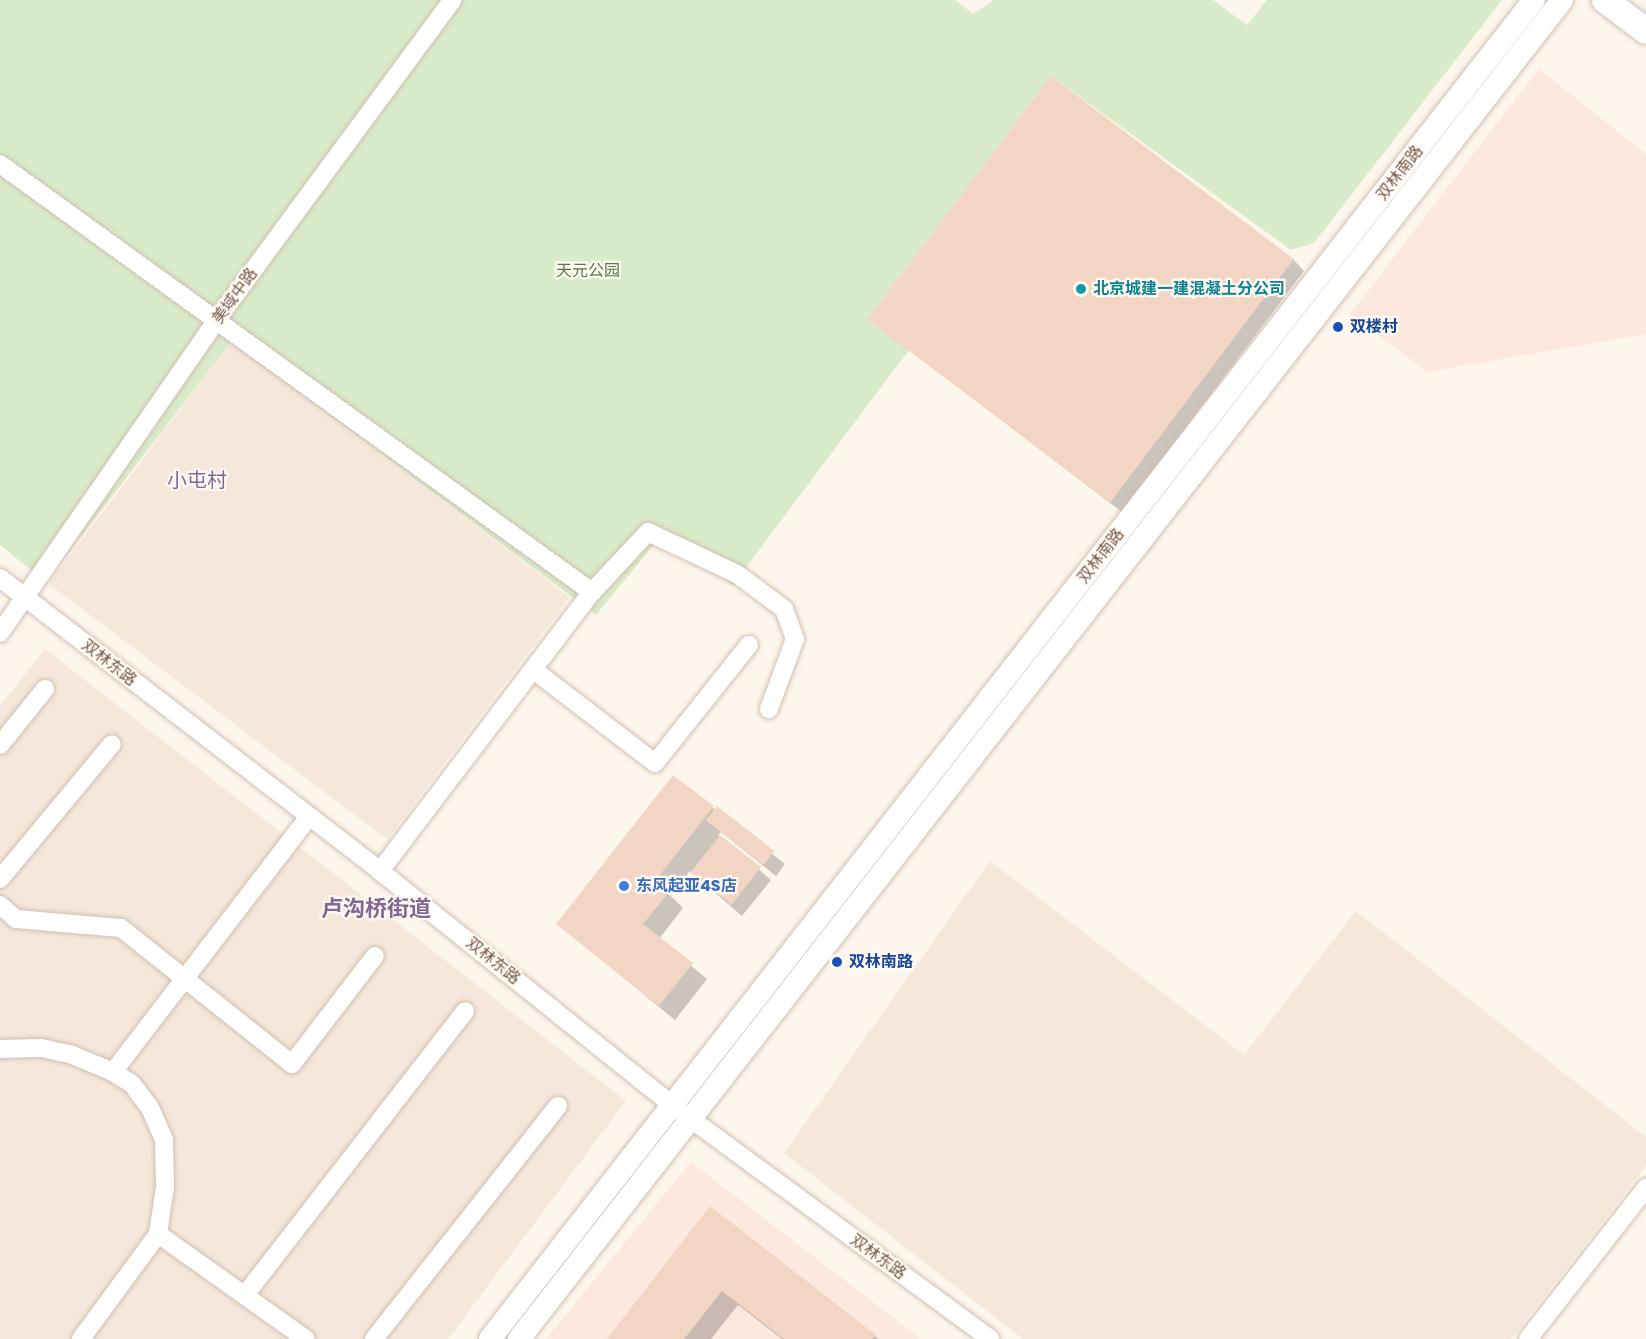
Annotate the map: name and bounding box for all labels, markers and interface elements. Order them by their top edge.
street label: 双林南路 [1373,142,1427,204]
park label: 天元公园 [556,261,620,281]
street label: 美域中路 [208,264,262,328]
place label: 北京城建一建混凝土分公司 [1093,279,1285,299]
marker: 北京城建一建混凝土分公司 [1074,282,1088,296]
place label: 双楼村 [1350,317,1398,337]
marker: 双楼村 [1331,320,1345,334]
district label: 小屯村 [167,468,227,492]
street label: 双林南路 [1074,525,1128,587]
street label: 双林东路 [78,636,140,690]
place label: 东风起亚4S店 [636,876,737,896]
marker: 东风起亚4S店 [617,879,631,893]
district label: 卢沟桥街道 [321,896,431,922]
street label: 双林东路 [462,933,524,989]
place label: 双林南路 [849,952,913,972]
marker: 双林南路 [830,955,844,969]
street label: 双林东路 [846,1230,910,1284]

